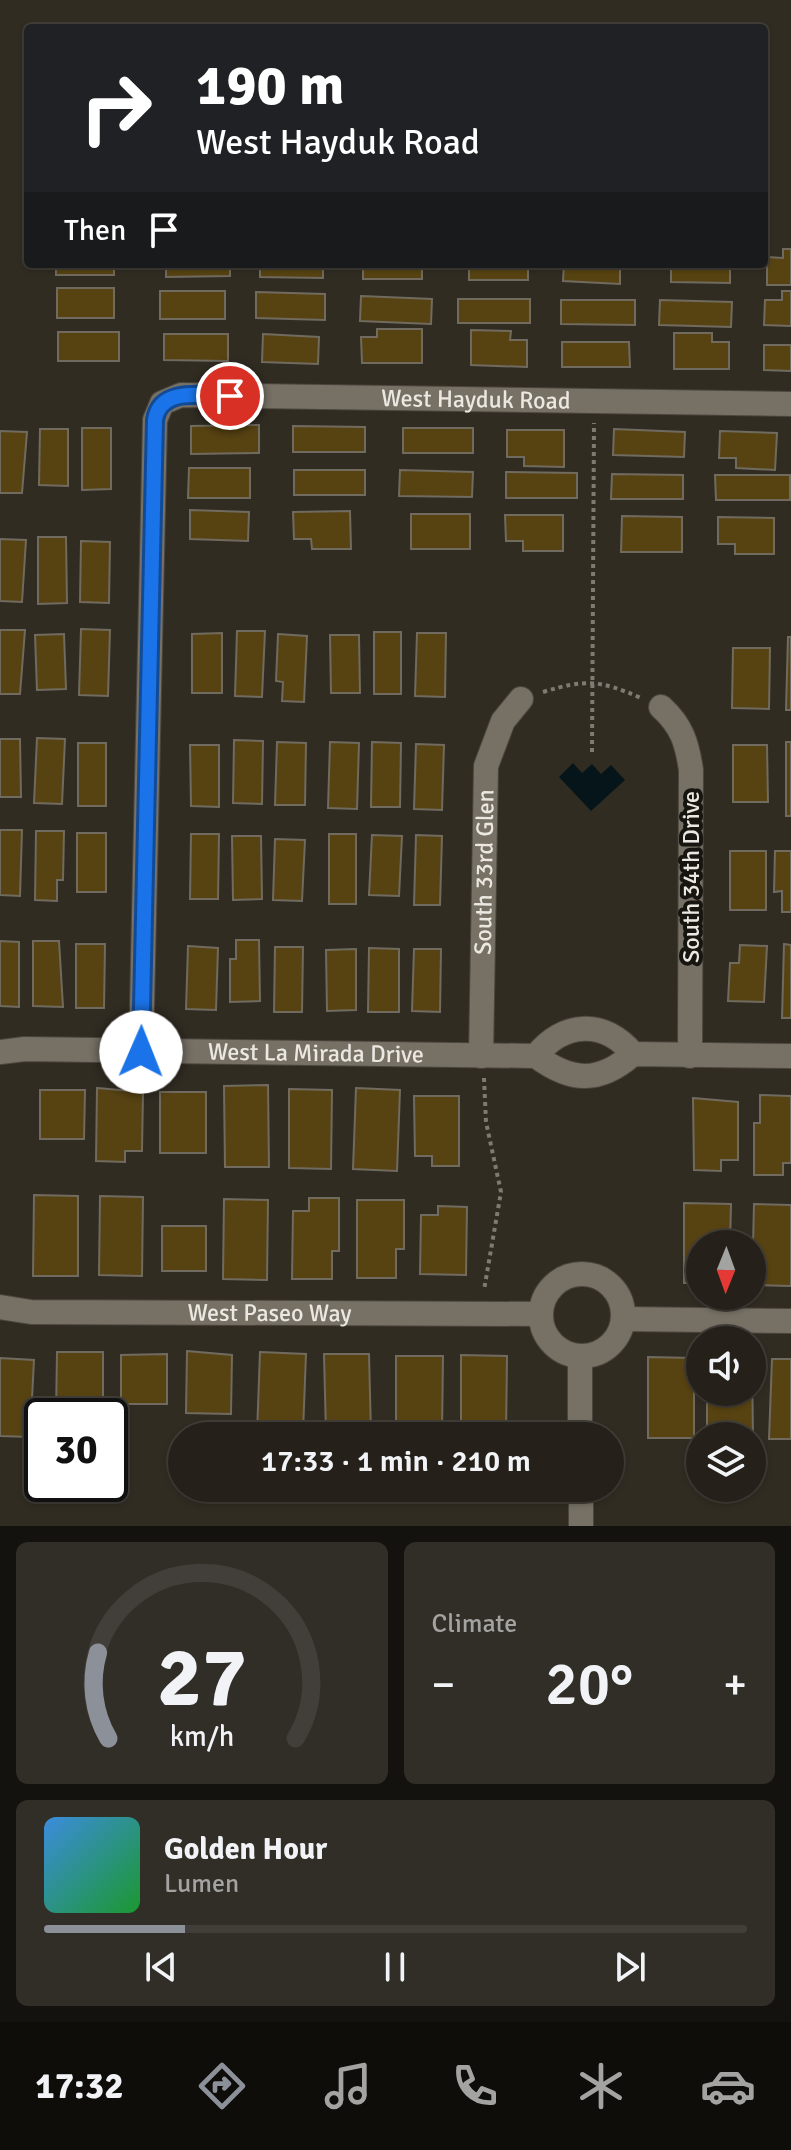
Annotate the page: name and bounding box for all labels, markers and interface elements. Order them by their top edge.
text: 190 m [196,51,344,120]
icon: right [64,56,168,160]
text: West Hayduk Road [196,120,480,165]
icon: arrive [142,208,186,252]
text: Then [64,212,126,249]
pin [196,362,264,430]
icon: arrive [208,374,252,418]
street label: West Hayduk Road [381,383,571,416]
street label: South 33rd Glen [468,789,501,955]
street label: South 34th Drive [676,791,706,963]
position arrow [99,1010,183,1094]
street label: West La Mirada Drive [208,1037,424,1069]
north arrow [686,1230,766,1310]
map controls [686,1230,766,1502]
street label: West Paseo Way [188,1298,352,1328]
button: sound [686,1326,766,1406]
speed limit sign: 30 [24,1398,128,1502]
button: layers [686,1422,766,1502]
text: 17:33 · 1 min · 210 m [261,1443,531,1480]
text: Climate [432,1608,517,1640]
text: 27 [157,1627,247,1729]
text: 20° [545,1648,633,1722]
text: − [432,1658,455,1712]
text: + [723,1658,747,1712]
text: km/h [169,1719,234,1754]
text: Golden Hour [164,1831,327,1868]
text: Lumen [164,1868,239,1900]
icon: previous [139,1945,183,1989]
icon: pause [373,1945,417,1989]
icon: next [608,1945,652,1989]
icon: directions [194,2058,250,2114]
icon: music [320,2058,376,2114]
icon: phone [447,2058,503,2114]
icon: climate [573,2058,629,2114]
icon: car [700,2058,756,2114]
text: 17:32 [35,2064,124,2109]

